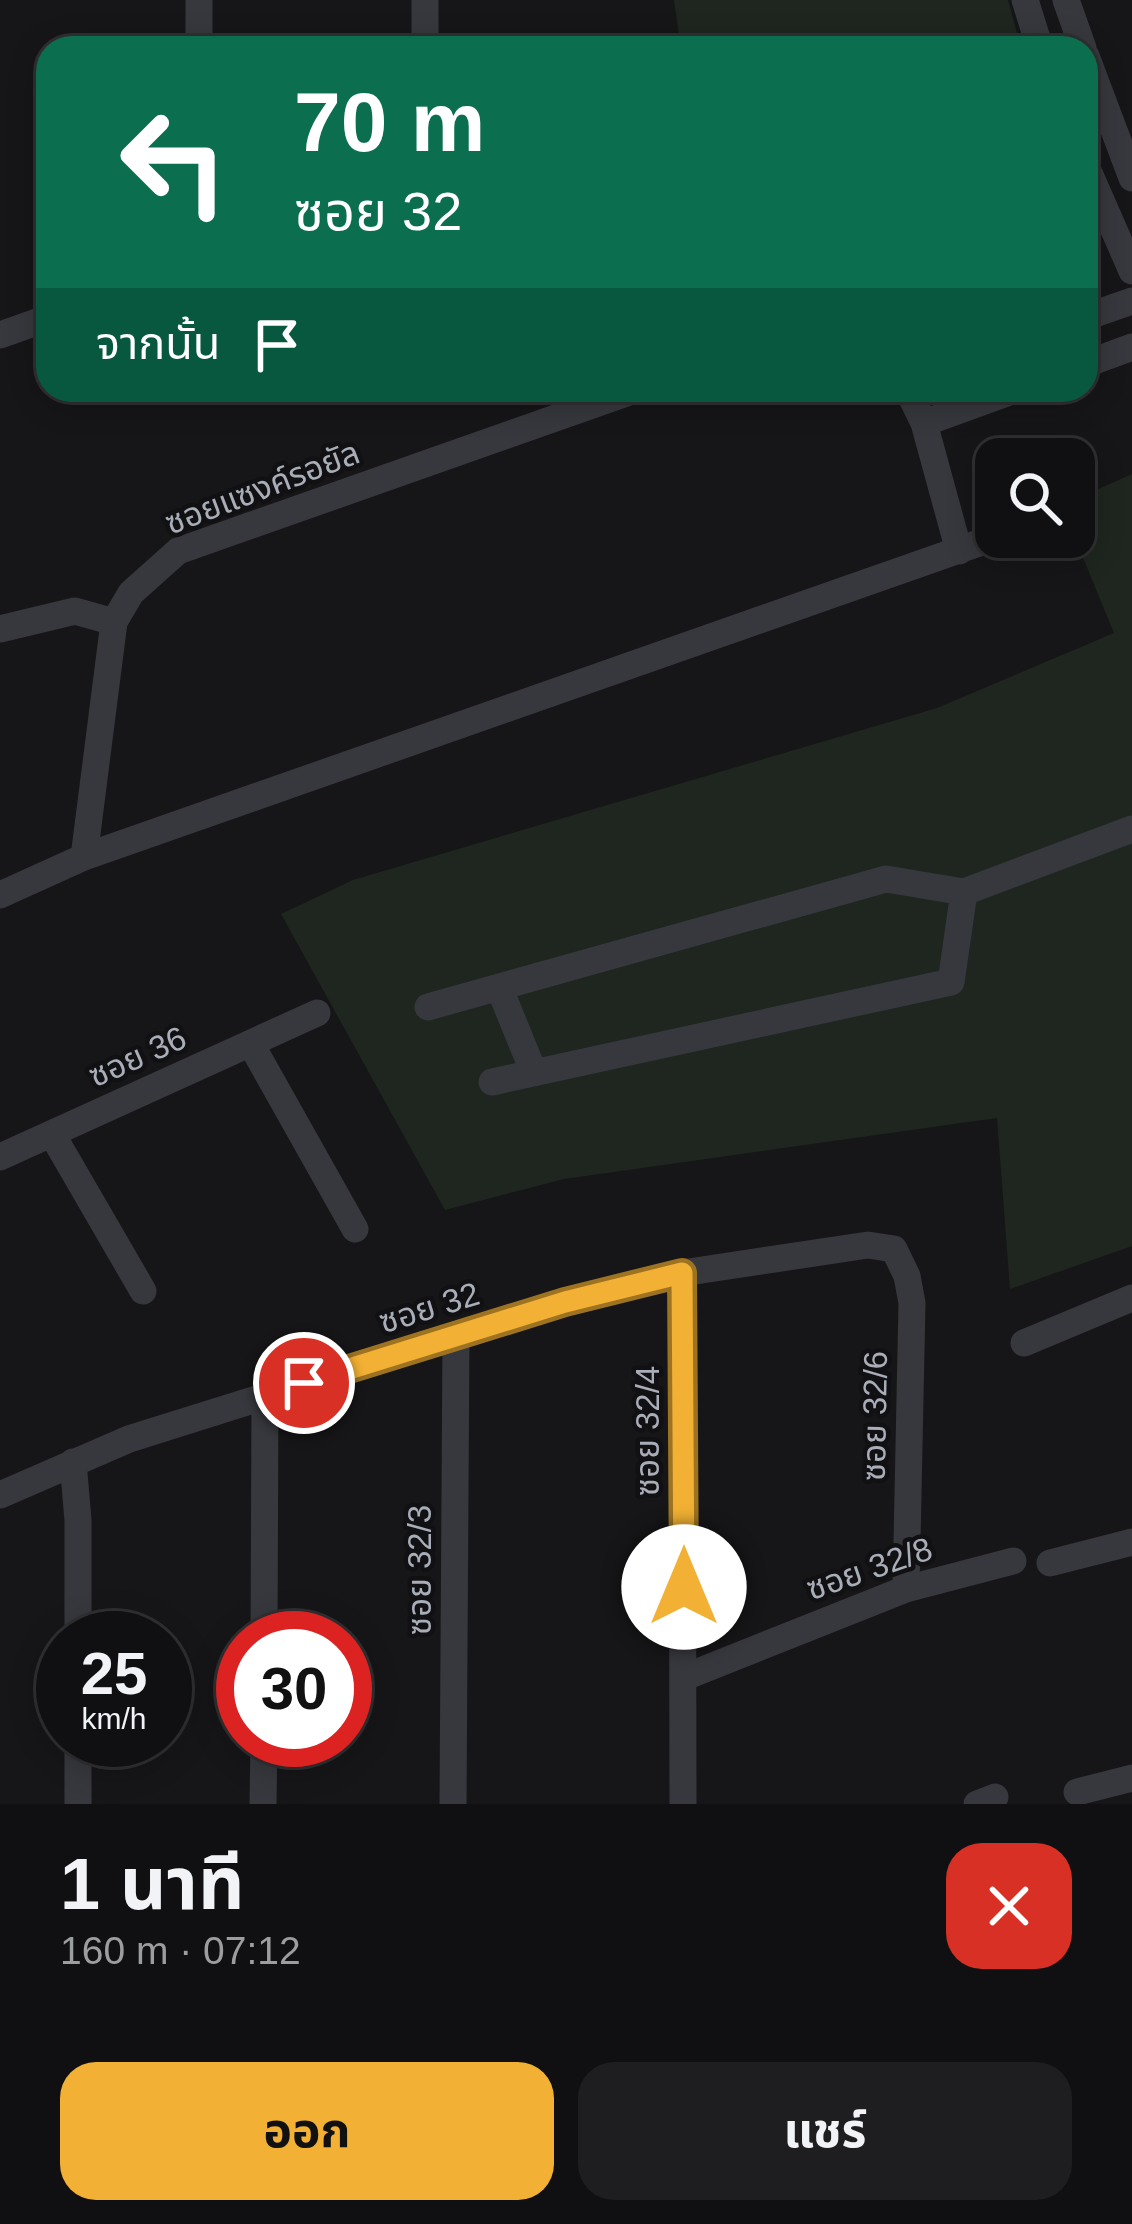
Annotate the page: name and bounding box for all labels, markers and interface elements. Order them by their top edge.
text: 70 m [294,75,485,169]
icon: left [96,84,252,240]
text: ซอย 32 [294,181,462,241]
icon: arrive [244,312,310,378]
text: จากนั้น [96,318,220,369]
street label: ซอยแซงค์รอยัล [160,433,365,541]
map controls [975,438,1095,558]
button: search [975,438,1095,558]
street label: ซอย 36 [83,1019,192,1094]
street label: ซอย 32 [375,1275,484,1340]
pin [253,1332,355,1434]
icon: arrive [271,1350,337,1416]
street label: ซอย 32/6 [855,1351,894,1481]
street label: ซอย 32/4 [629,1366,666,1496]
street label: ซอย 32/3 [401,1505,438,1635]
position arrow [621,1524,747,1650]
street label: ซอย 32/8 [802,1530,937,1607]
speed limit sign: 30 [216,1611,372,1767]
text: 25 [81,1640,147,1707]
text: km/h [81,1702,147,1735]
button: close [946,1843,1072,1969]
text: 1 นาที [60,1844,244,1924]
text: 160 m · 07:12 [60,1929,301,1972]
button: ออก [60,2062,554,2200]
button: แชร์ [578,2062,1072,2200]

